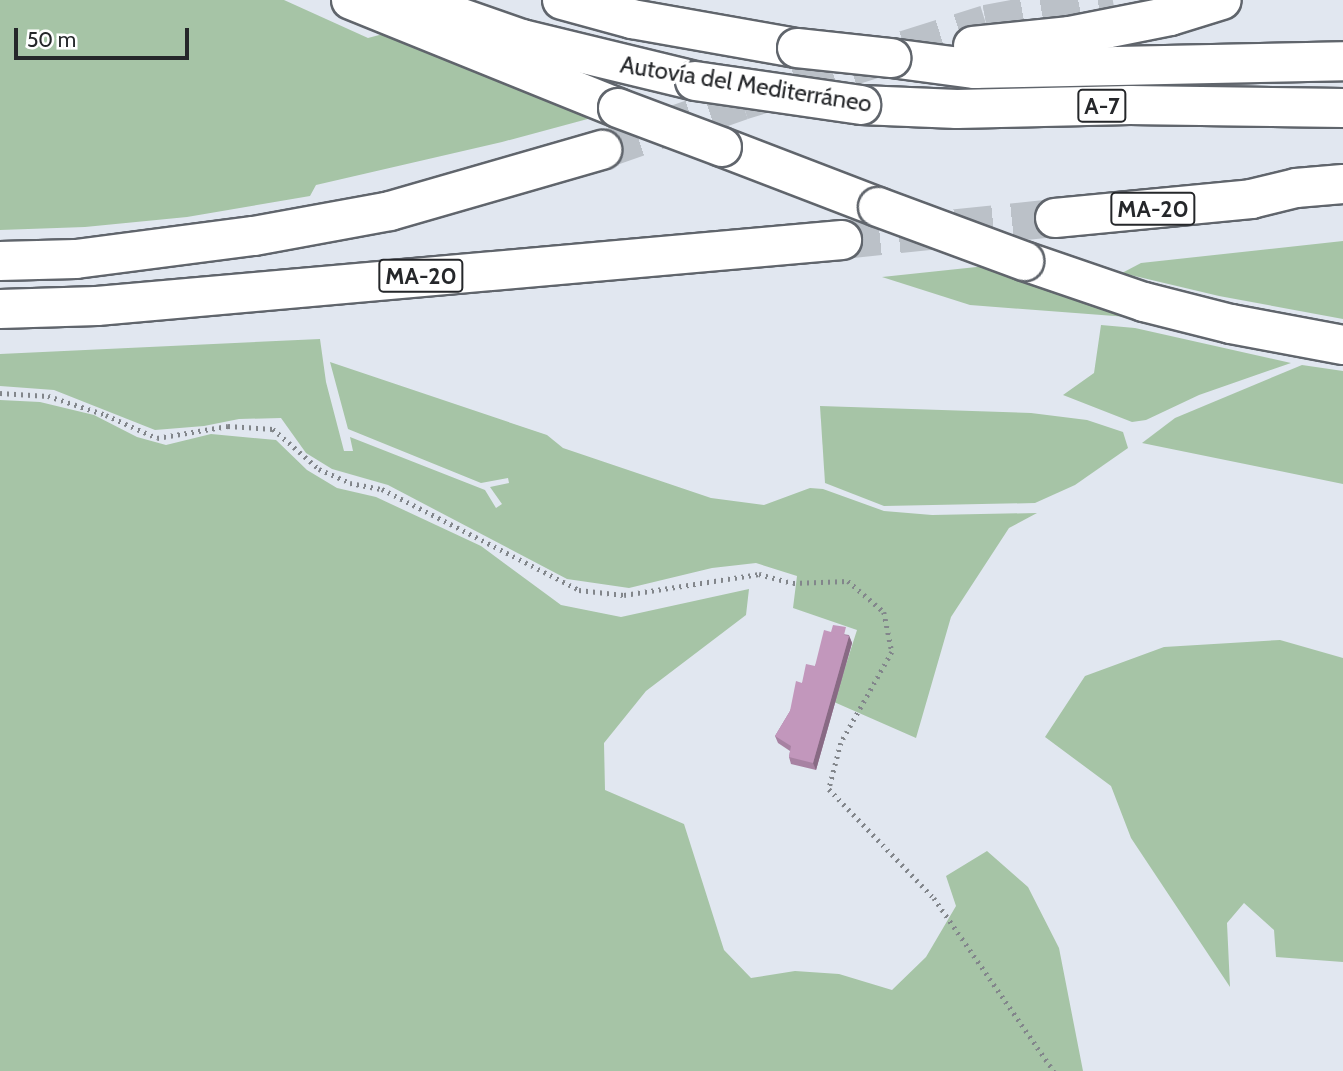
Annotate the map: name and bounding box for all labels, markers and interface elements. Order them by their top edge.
scale bar [18,14,192,58]
text: 50 m [27,27,76,52]
street label: Autovía del Mediterráneo [618,50,874,118]
road number: A-7 [1076,86,1128,125]
road number: MA-20 [1109,190,1197,229]
road number: MA-20 [377,256,465,296]

